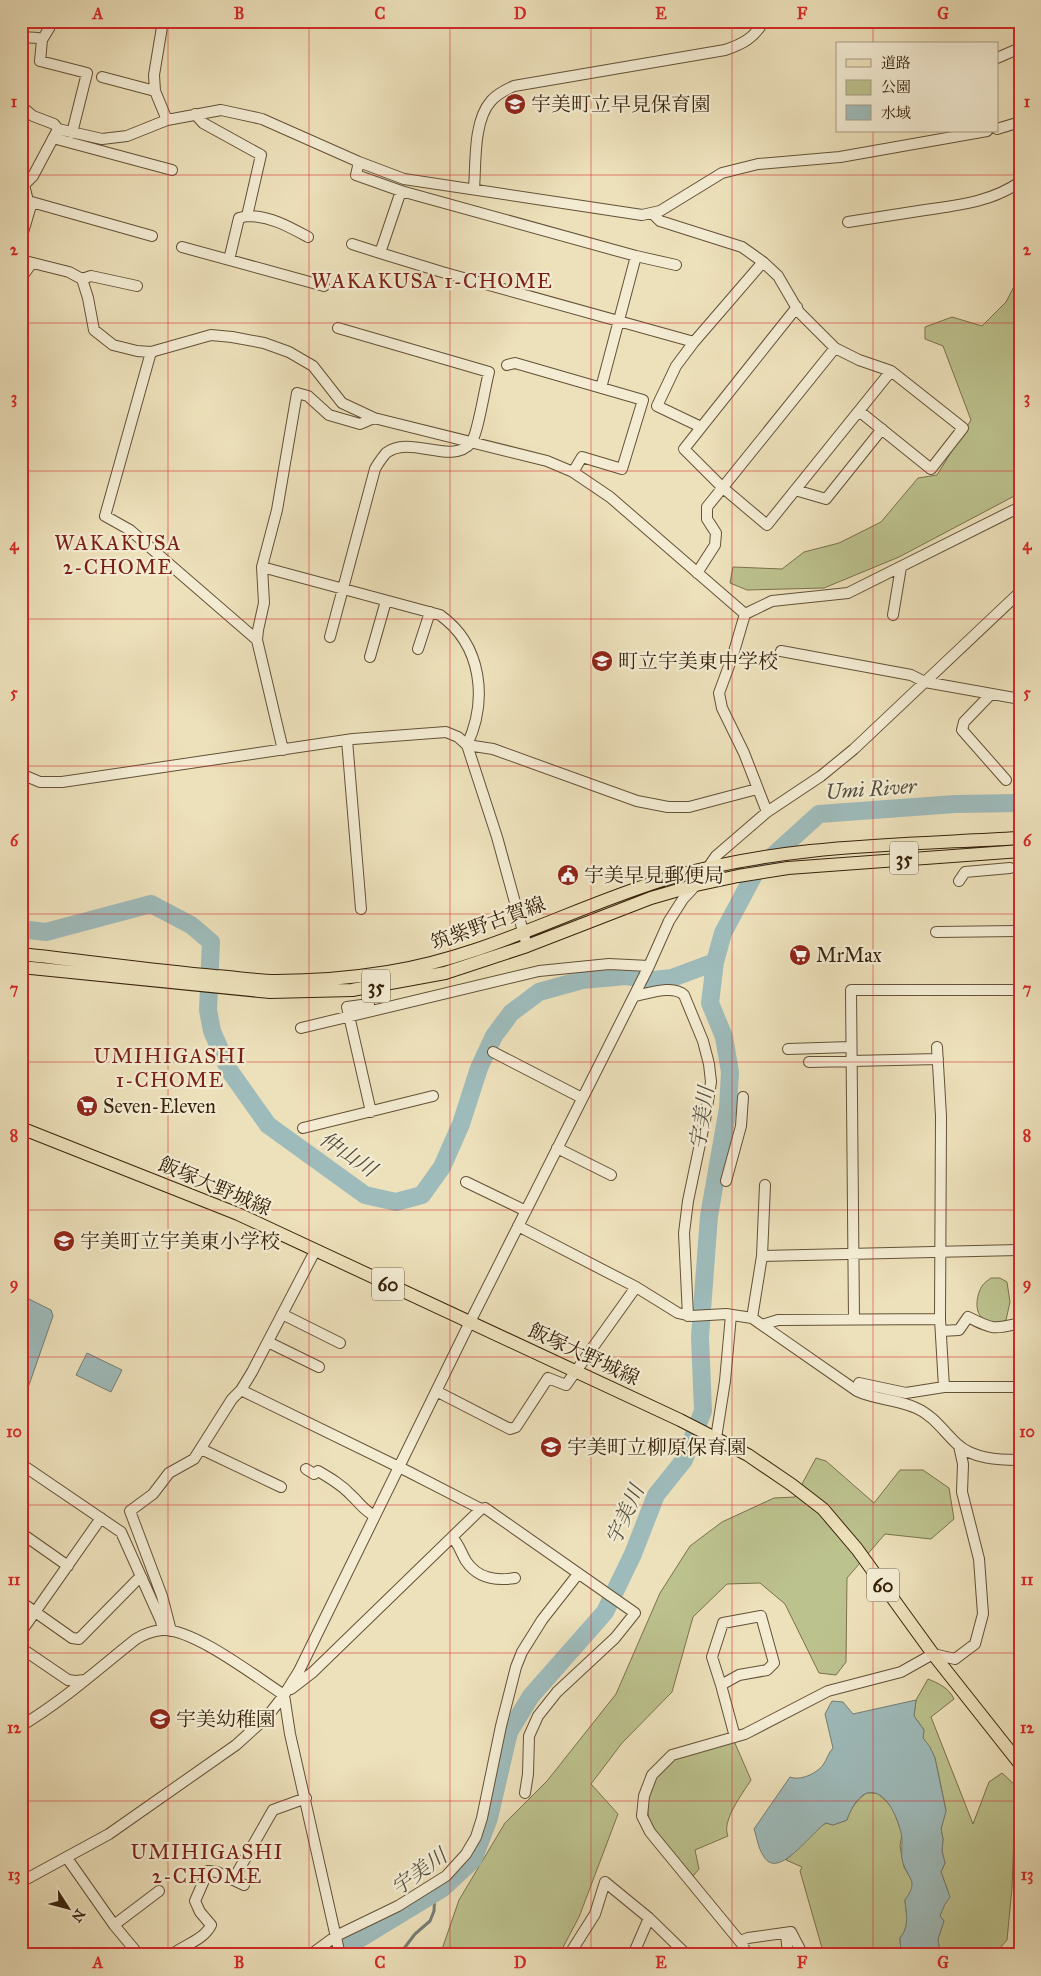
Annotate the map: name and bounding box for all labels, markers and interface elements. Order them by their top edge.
text: A [92,4,104,23]
text: B [234,4,244,23]
text: C [375,4,386,23]
text: D [514,4,527,23]
text: E [655,4,667,23]
text: F [797,4,808,23]
text: G [937,4,949,23]
legend [836,42,998,132]
text: 道路 [881,54,911,72]
text: 公園 [881,78,911,96]
text: 1 [11,92,18,111]
school or university icon: 宇美町立早見保育園 [503,92,527,116]
place label: 宇美町立早見保育園 [531,92,711,116]
text: 1 [1024,92,1031,111]
text: 水域 [881,104,911,122]
text: 2 [10,240,19,259]
text: 2 [1023,240,1032,259]
district label: WAKAKUSA 1-CHOME [311,268,553,294]
text: 3 [11,388,17,408]
text: 3 [1024,388,1030,408]
district label: WAKAKUSA 2-CHOME [54,530,182,580]
text: 4 [10,535,20,555]
text: 4 [1023,535,1033,555]
school or university icon: 町立宇美東中学校 [590,649,614,673]
place label: 町立宇美東中学校 [618,649,778,673]
text: 5 [10,683,18,702]
text: 5 [1023,683,1031,702]
water label: Umi River [824,773,919,805]
text: 6 [10,831,19,850]
text: 6 [1023,831,1032,850]
road number: 35 [890,841,918,874]
public building icon: 宇美早見郵便局 [556,863,580,887]
place label: 宇美早見郵便局 [584,863,724,887]
street label: 筑紫野古賀線 [428,891,548,955]
supermarket icon: MrMax [788,943,812,967]
place label: MrMax [816,943,882,967]
road number: 35 [362,969,390,1002]
text: 7 [10,979,19,998]
text: 7 [1023,979,1032,998]
district label: UMIHIGASHI 1-CHOME [94,1043,246,1093]
water label: 宇美川 [685,1083,720,1151]
supermarket icon: Seven-Eleven [75,1094,99,1118]
place label: Seven-Eleven [103,1094,216,1118]
text: 8 [10,1126,18,1145]
water label: 仲山川 [315,1126,383,1184]
text: 8 [1023,1126,1031,1145]
street label: 飯塚大野城線 [155,1152,275,1220]
school or university icon: 宇美町立宇美東小学校 [52,1229,76,1253]
place label: 宇美町立宇美東小学校 [80,1229,280,1253]
road number: 60 [372,1268,404,1300]
text: 9 [10,1274,18,1294]
text: 9 [1023,1274,1031,1294]
street label: 飯塚大野城線 [525,1318,643,1390]
text: 10 [6,1422,22,1441]
text: 10 [1019,1422,1035,1441]
school or university icon: 宇美町立柳原保育園 [539,1435,563,1459]
place label: 宇美町立柳原保育園 [567,1435,747,1459]
water label: 宇美川 [600,1479,651,1549]
road number: 60 [867,1568,899,1602]
text: 11 [8,1570,21,1589]
text: 11 [1021,1570,1034,1589]
school or university icon: 宇美幼稚園 [148,1707,172,1731]
place label: 宇美幼稚園 [176,1707,276,1731]
text: 12 [7,1718,22,1737]
text: 12 [1020,1718,1035,1737]
district label: UMIHIGASHI 2-CHOME [131,1839,283,1889]
water label: 宇美川 [386,1842,454,1901]
text: 13 [8,1865,20,1885]
text: 13 [1021,1865,1033,1885]
north arrow [42,1884,92,1934]
text: N [68,1906,88,1925]
text: A [92,1953,104,1972]
text: B [234,1953,244,1972]
text: C [375,1953,386,1972]
text: D [514,1953,527,1972]
text: E [655,1953,667,1972]
text: F [797,1953,808,1972]
text: G [937,1953,949,1972]

